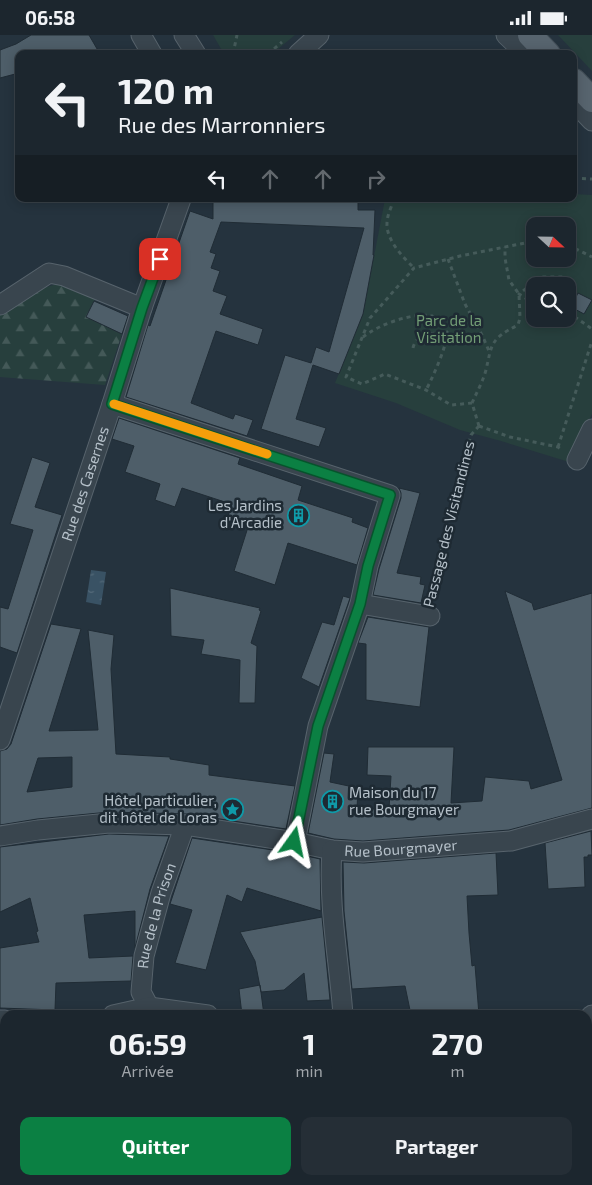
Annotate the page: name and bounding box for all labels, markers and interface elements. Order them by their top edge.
text: 06:58 [25,6,75,29]
text: 120 m [118,69,214,111]
icon: left [35,70,100,135]
text: Rue des Marronniers [118,111,325,137]
icon: left [203,165,231,193]
icon: ahead [256,165,284,193]
icon: ahead [309,165,337,193]
icon: right [362,165,390,193]
north arrow [526,217,576,267]
map controls [526,217,576,327]
pin [139,238,181,280]
icon: arrive [146,245,174,273]
button: search [526,277,576,327]
park label: Parc de la Visitation [416,311,482,346]
street label: Rue des Casernes [57,424,112,543]
street label: Passage des Visitandines [419,439,477,609]
place label: Les Jardins d'Arcadie [208,496,282,531]
building icon: Les Jardins d'Arcadie [286,503,310,527]
place label: Maison du 17 rue Bourgmayer [349,783,459,818]
building icon: Maison du 17 rue Bourgmayer [321,790,345,814]
place label: Hôtel particulier, dit hôtel de Loras [99,791,217,826]
place icon: Hôtel particulier, dit hôtel de Loras [221,798,245,822]
position arrow [267,815,319,867]
street label: Rue Bourgmayer [344,835,458,860]
street label: Rue de la Prison [133,860,179,969]
text: 06:59 [108,1025,187,1061]
text: 1 [303,1025,316,1061]
text: 270 [431,1025,484,1061]
text: Arrivée [122,1061,174,1080]
text: min [296,1061,323,1080]
text: m [450,1061,464,1080]
button: Quitter [20,1117,291,1175]
button: Partager [301,1117,572,1175]

